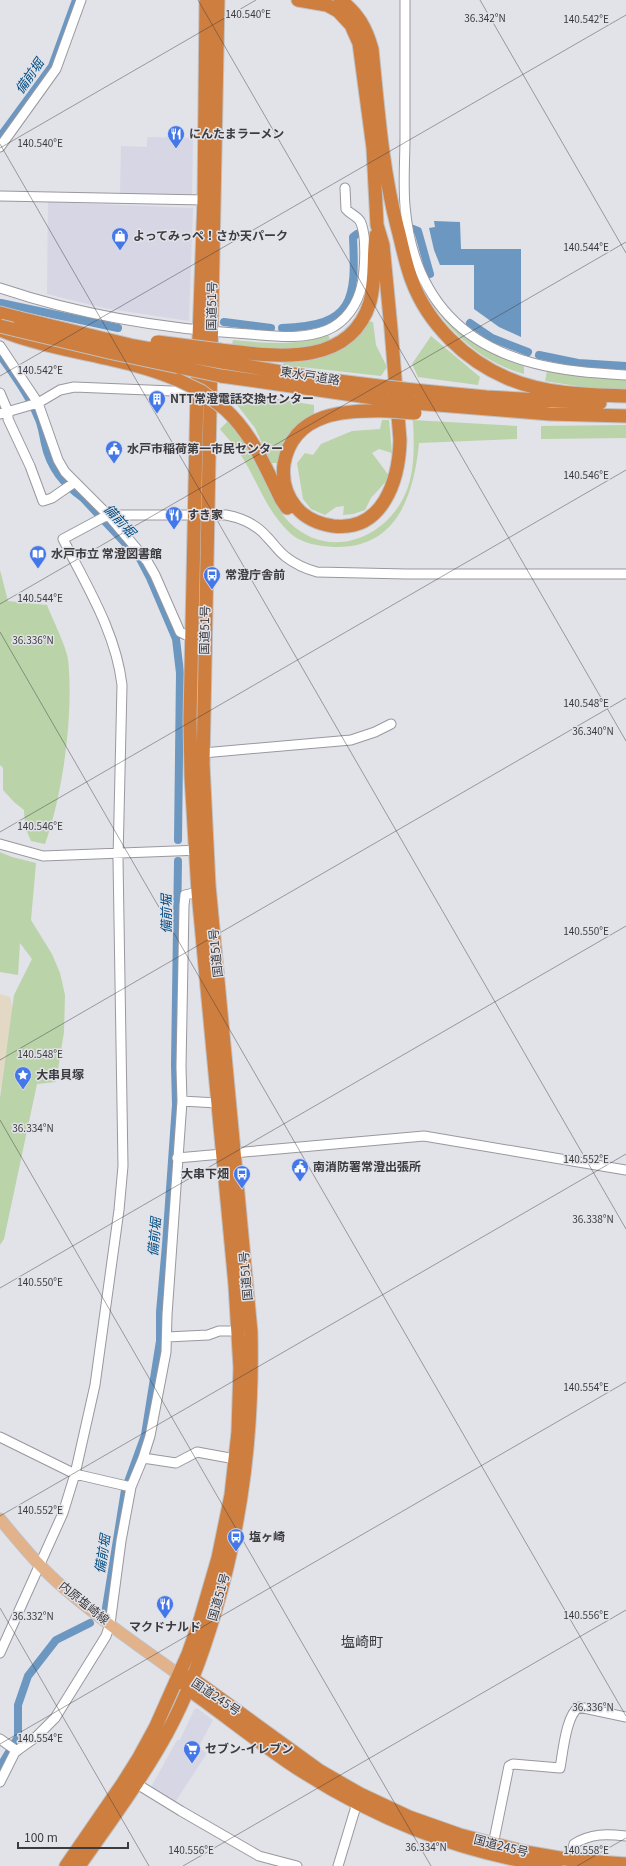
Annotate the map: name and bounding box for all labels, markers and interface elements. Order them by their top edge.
text: 140.540°E [225,6,271,21]
text: 36.342°N [464,10,506,25]
text: 140.542°E [563,11,609,26]
water label: 備前堀 [10,53,49,97]
restaurant icon: にんたまラーメン [166,124,186,149]
place label: にんたまラーメン [189,124,284,141]
text: 140.540°E [17,135,63,150]
shop icon: よってみっぺ！さか天パーク [110,226,130,251]
place label: よってみっぺ！さか天パーク [133,226,288,243]
text: 140.544°E [563,239,609,254]
street label: 国道51号 [202,281,219,331]
street label: 東水戸道路 [279,361,341,388]
text: 140.542°E [17,362,63,377]
building icon: NTT常澄電話交換センター [147,389,167,414]
place label: NTT常澄電話交換センター [170,389,314,406]
public building icon: 水戸市稲荷第一市民センター [104,439,124,464]
place label: 水戸市稲荷第一市民センター [127,439,283,456]
text: 140.546°E [563,467,609,482]
water label: 備前堀 [100,499,142,542]
restaurant icon: すき家 [164,505,184,530]
place label: すき家 [187,505,223,522]
library icon: 水戸市立 常澄図書館 [28,544,48,569]
place label: 水戸市立 常澄図書館 [51,544,162,561]
bus stop icon: 常澄庁舎前 [202,565,222,590]
place label: 常澄庁舎前 [225,565,285,582]
text: 140.544°E [17,590,63,605]
street label: 国道51号 [195,605,212,655]
text: 36.336°N [12,632,54,647]
text: 140.548°E [563,695,609,710]
text: 36.340°N [572,723,614,738]
text: 140.546°E [17,818,63,833]
water label: 備前堀 [156,893,175,934]
text: 140.550°E [563,923,609,938]
street label: 国道51号 [203,928,226,979]
text: 140.548°E [17,1046,63,1061]
place icon: 大串貝塚 [13,1065,33,1090]
place label: 大串貝塚 [36,1065,84,1082]
text: 36.334°N [12,1120,54,1135]
text: 140.552°E [563,1151,609,1166]
public building icon: 南消防署常澄出張所 [290,1157,310,1182]
place label: 南消防署常澄出張所 [313,1157,421,1174]
place label: 大串下畑 [181,1164,229,1181]
bus stop icon: 大串下畑 [232,1164,252,1189]
text: 36.338°N [572,1211,614,1226]
water label: 備前堀 [142,1215,165,1257]
street label: 国道51号 [234,1251,255,1301]
text: 140.550°E [17,1274,63,1289]
text: 140.554°E [563,1379,609,1394]
text: 140.552°E [17,1502,63,1517]
bus stop icon: 塩ヶ崎 [226,1527,246,1552]
place label: 塩ヶ崎 [249,1527,285,1544]
water label: 備前堀 [89,1531,114,1575]
street label: 国道51号 [203,1571,233,1623]
street label: 内原塩崎線 [56,1576,114,1627]
restaurant icon: マクドナルド [155,1594,175,1619]
text: 140.556°E [563,1607,609,1622]
text: 36.332°N [12,1608,54,1623]
place label: マクドナルド [129,1617,201,1634]
district label: 塩崎町 [341,1631,383,1651]
street label: 国道245号 [189,1673,245,1718]
text: 36.336°N [572,1699,614,1714]
text: 140.554°E [17,1730,63,1745]
supermarket icon: セブン-イレブン [182,1739,202,1764]
place label: セブン-イレブン [205,1739,293,1756]
scale bar [18,1824,128,1850]
text: 100 m [24,1828,58,1845]
street label: 国道245号 [472,1830,531,1860]
text: 36.334°N [405,1839,447,1854]
text: 140.556°E [168,1842,214,1857]
text: 140.558°E [563,1842,609,1857]

